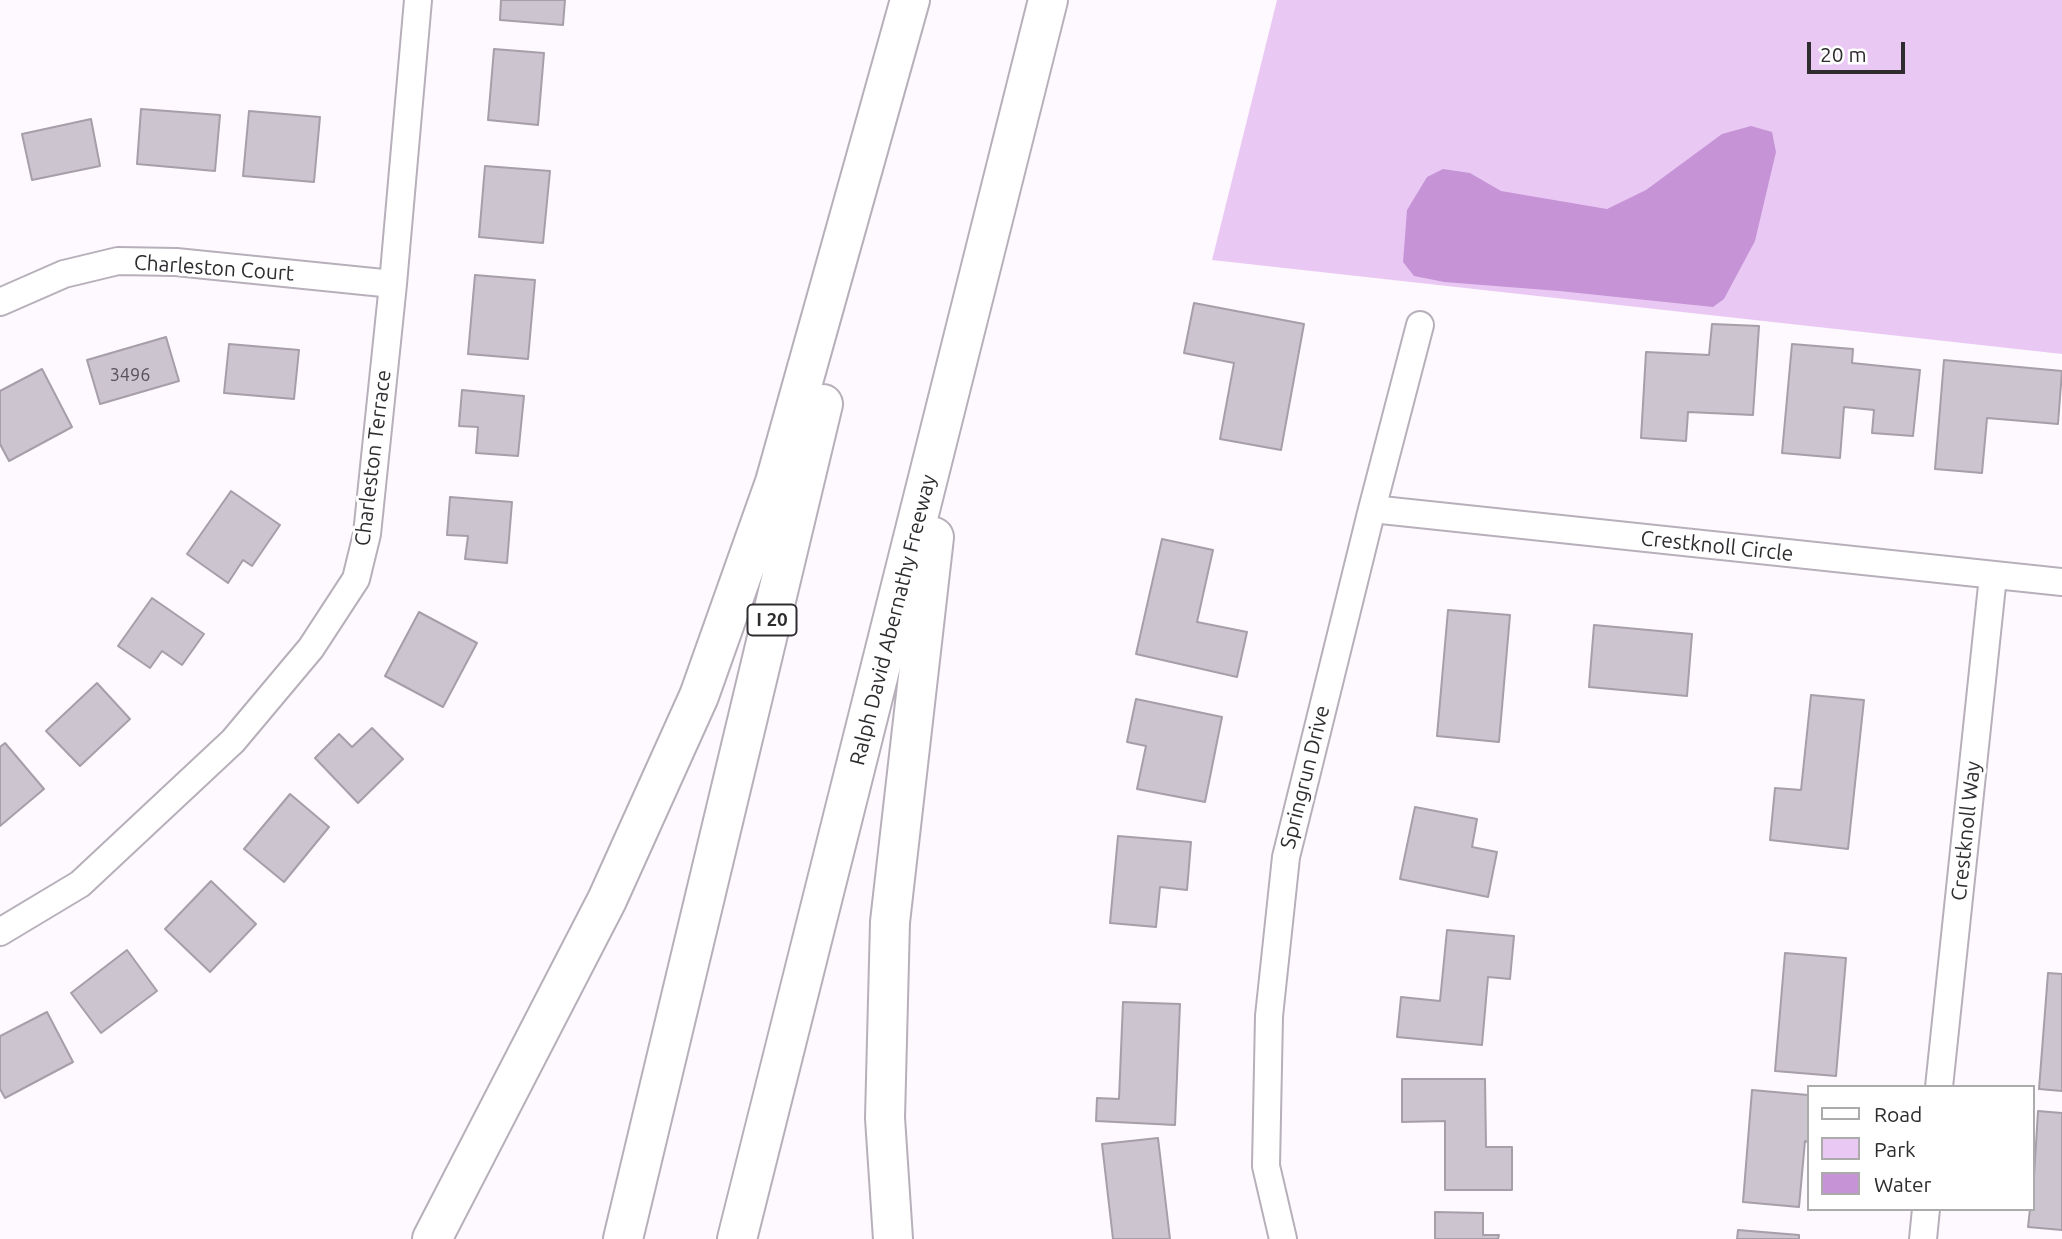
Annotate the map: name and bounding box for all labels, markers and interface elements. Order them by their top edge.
scale bar [1810,28,1908,72]
text: 20 m [1820,42,1867,66]
street label: Charleston Court [133,250,295,286]
house number: 3496 [110,364,150,386]
street label: Charleston Terrace [350,368,396,548]
street label: Ralph David Abernathy Freeway [845,472,941,768]
street label: Crestknoll Circle [1639,525,1795,567]
road number: I 20 [748,604,796,636]
street label: Springrun Drive [1275,703,1335,851]
street label: Crestknoll Way [1946,760,1986,902]
legend [1806,1085,2034,1211]
text: Road [1874,1102,1922,1126]
text: Park [1874,1137,1916,1161]
text: Water [1874,1172,1932,1196]

